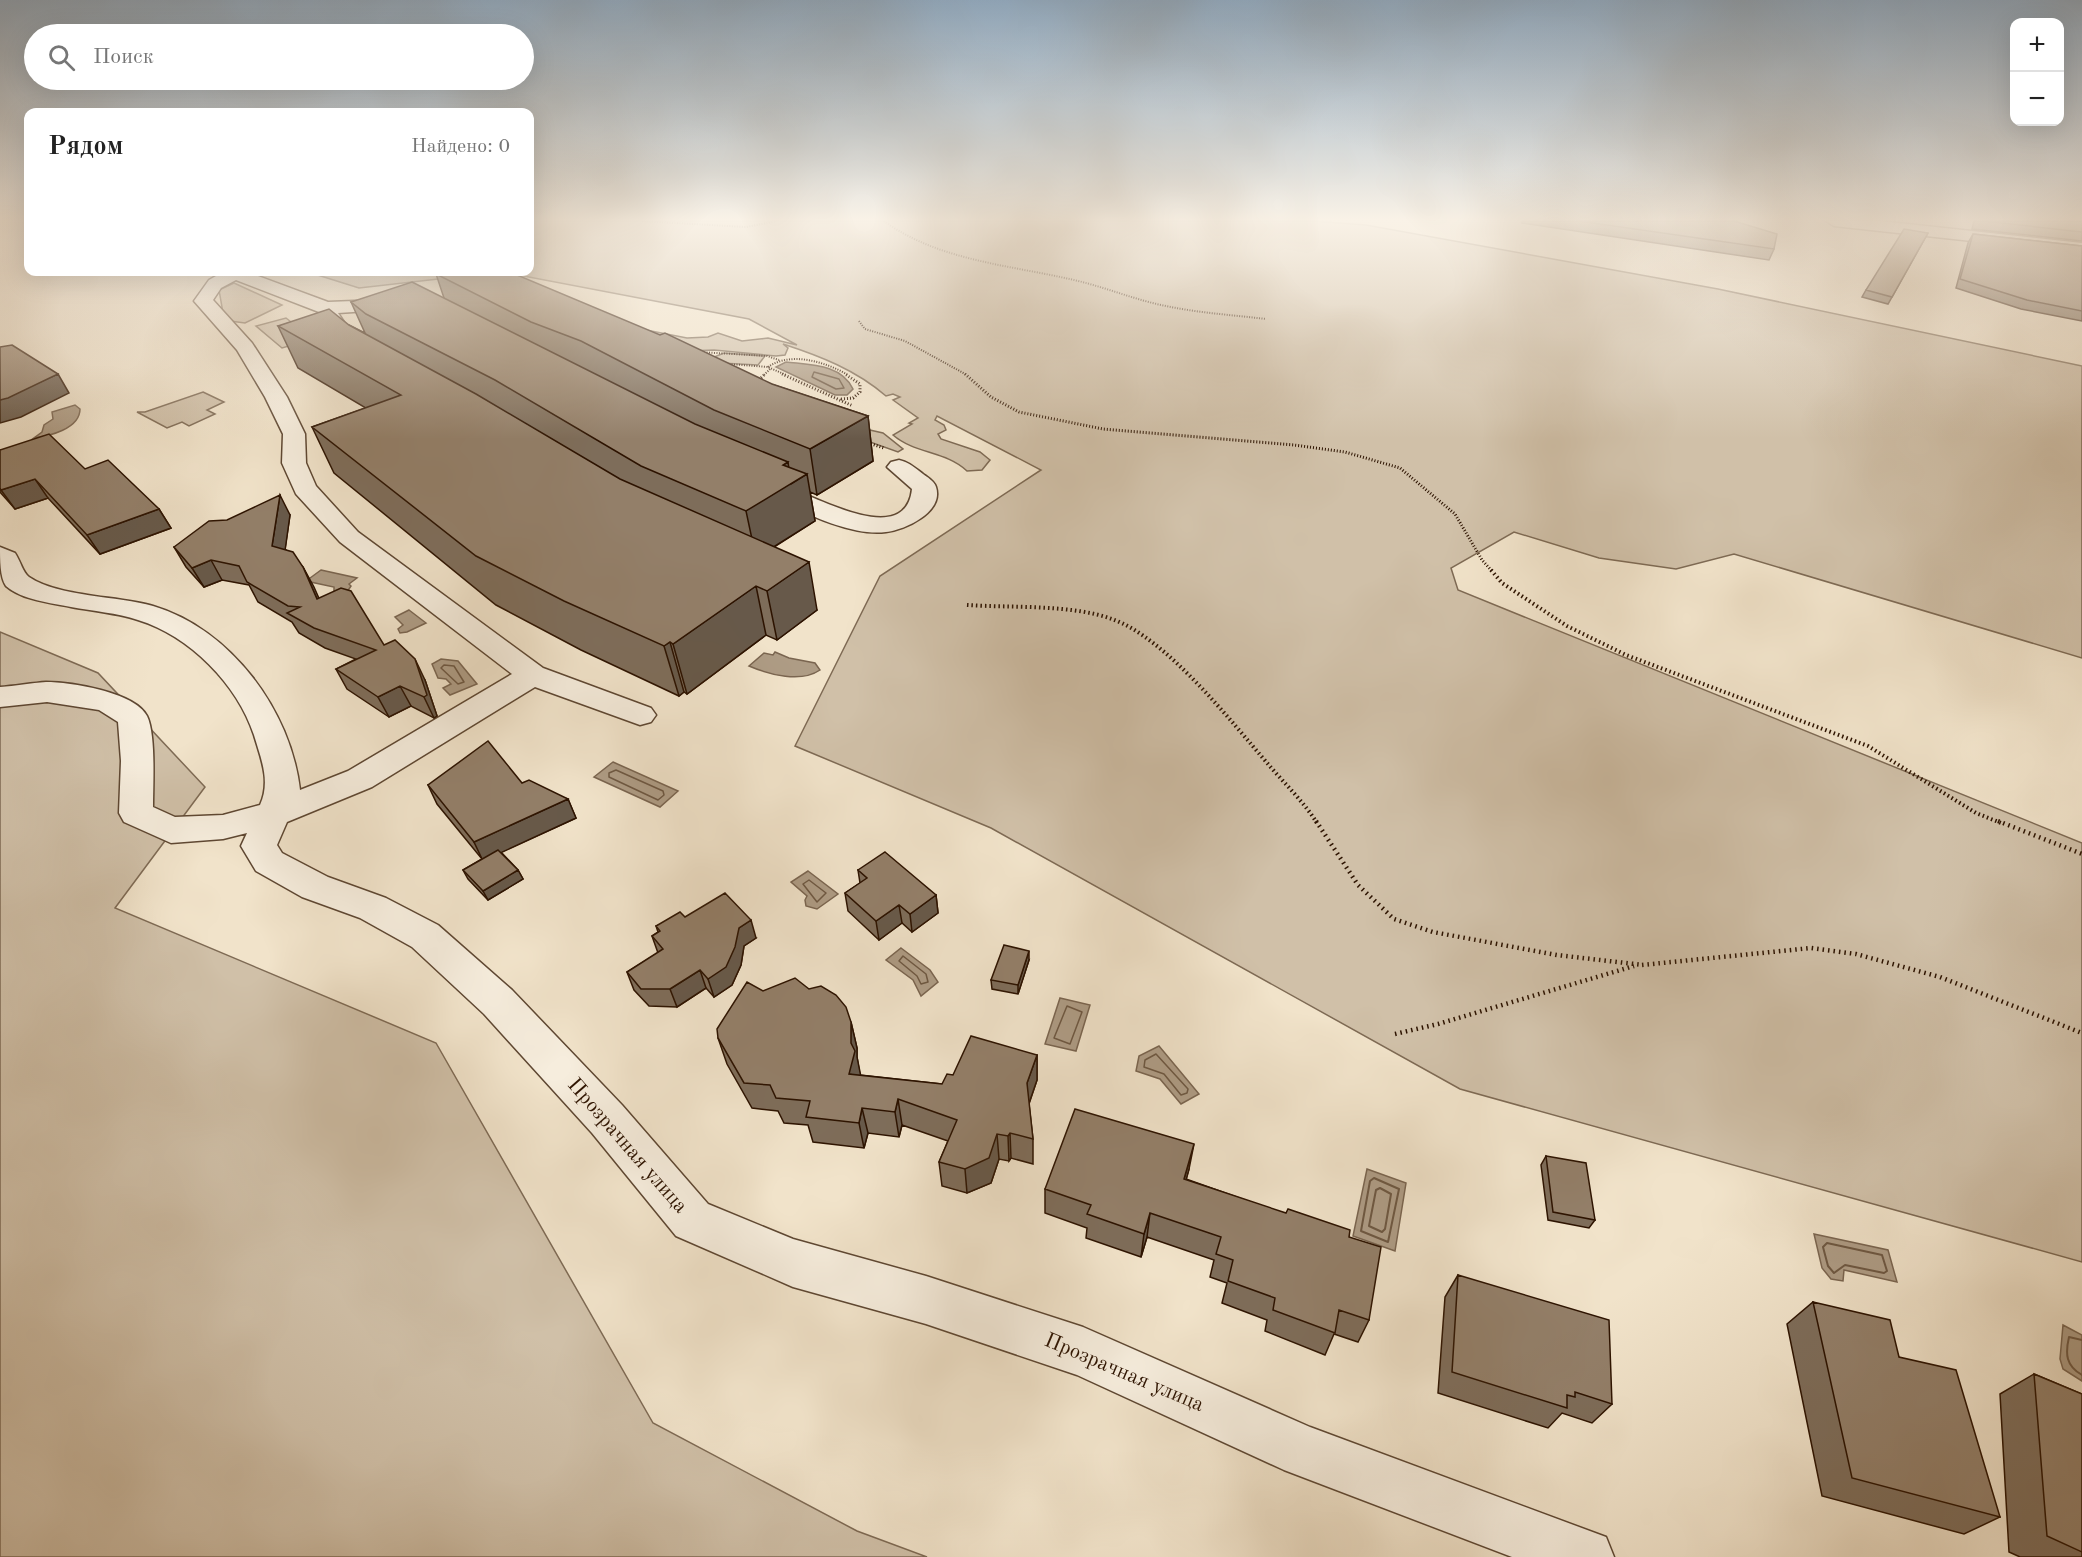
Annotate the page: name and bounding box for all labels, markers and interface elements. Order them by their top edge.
map controls [2010,18,2064,126]
button: + [2010,18,2064,72]
search box [24,24,534,90]
icon: search [45,41,78,74]
text: Поиск [93,46,154,68]
button: − [2010,72,2064,126]
text: Рядом [48,134,123,160]
text: Найдено: 0 [411,137,510,157]
street label: Прозрачная улица [563,1075,691,1217]
street label: Прозрачная улица [1041,1330,1207,1416]

